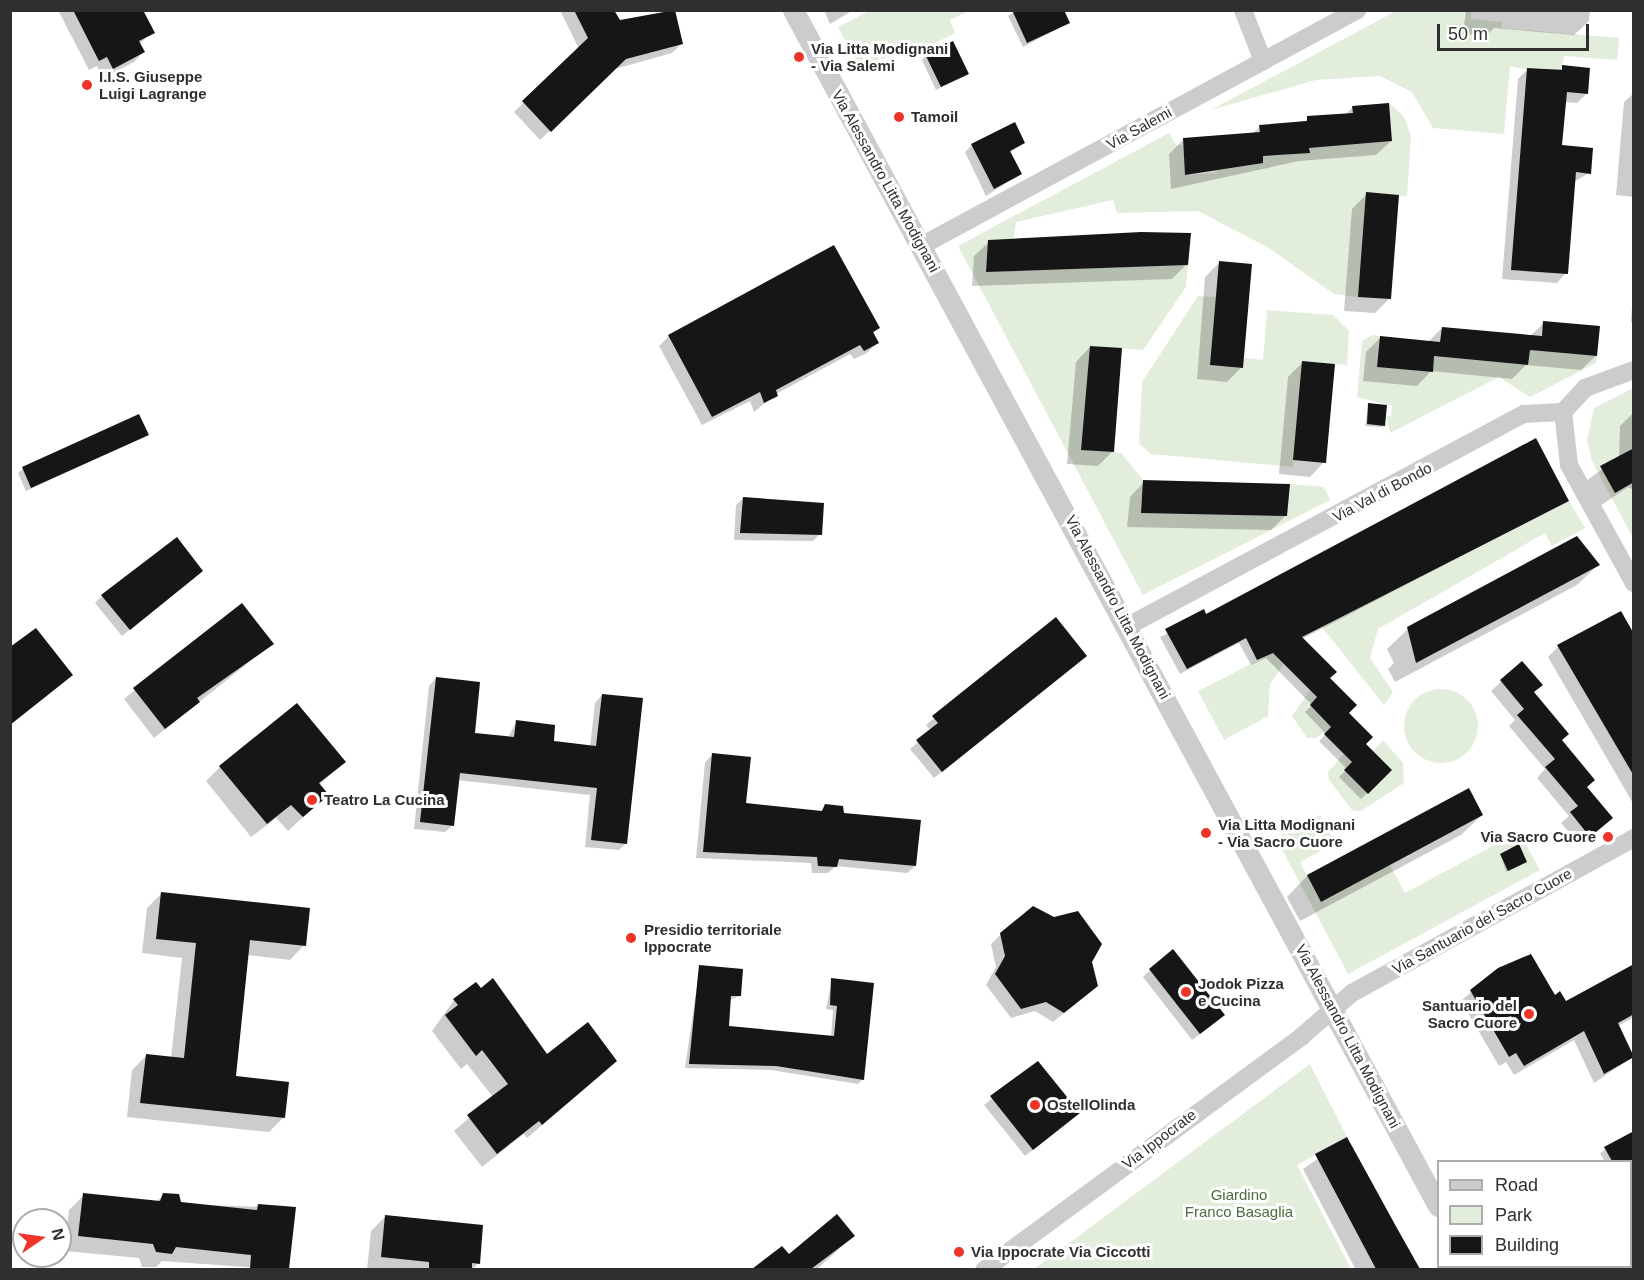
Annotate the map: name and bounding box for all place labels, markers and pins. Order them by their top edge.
place label: Via Litta Modignani - Via Salemi [811,39,948,74]
marker: Via Litta Modignani - Via Salemi [792,50,806,64]
place label: I.I.S. Giuseppe Luigi Lagrange [99,67,207,102]
marker: I.I.S. Giuseppe Luigi Lagrange [80,78,94,92]
place label: Tamoil [911,108,958,126]
marker: Tamoil [892,110,906,124]
place label: Teatro La Cucina [324,791,445,809]
marker: Teatro La Cucina [305,793,319,807]
place label: Via Litta Modignani - Via Sacro Cuore [1218,815,1355,850]
marker: Via Litta Modignani - Via Sacro Cuore [1199,826,1213,840]
place label: Via Sacro Cuore [1480,828,1596,846]
marker: Via Sacro Cuore [1601,830,1615,844]
place label: Presidio territoriale Ippocrate [644,920,782,955]
marker: Presidio territoriale Ippocrate [622,929,640,947]
place label: Jodok Pizza e Cucina [1198,974,1284,1009]
marker: Jodok Pizza e Cucina [1179,985,1193,999]
place label: Santuario del Sacro Cuore [1422,996,1517,1031]
marker: Santuario del Sacro Cuore [1522,1007,1536,1021]
place label: OstellOlinda [1047,1096,1135,1114]
marker: OstellOlinda [1028,1098,1042,1112]
place label: Via Ippocrate Via Ciccotti [971,1243,1151,1261]
marker: Via Ippocrate Via Ciccotti [952,1245,966,1259]

